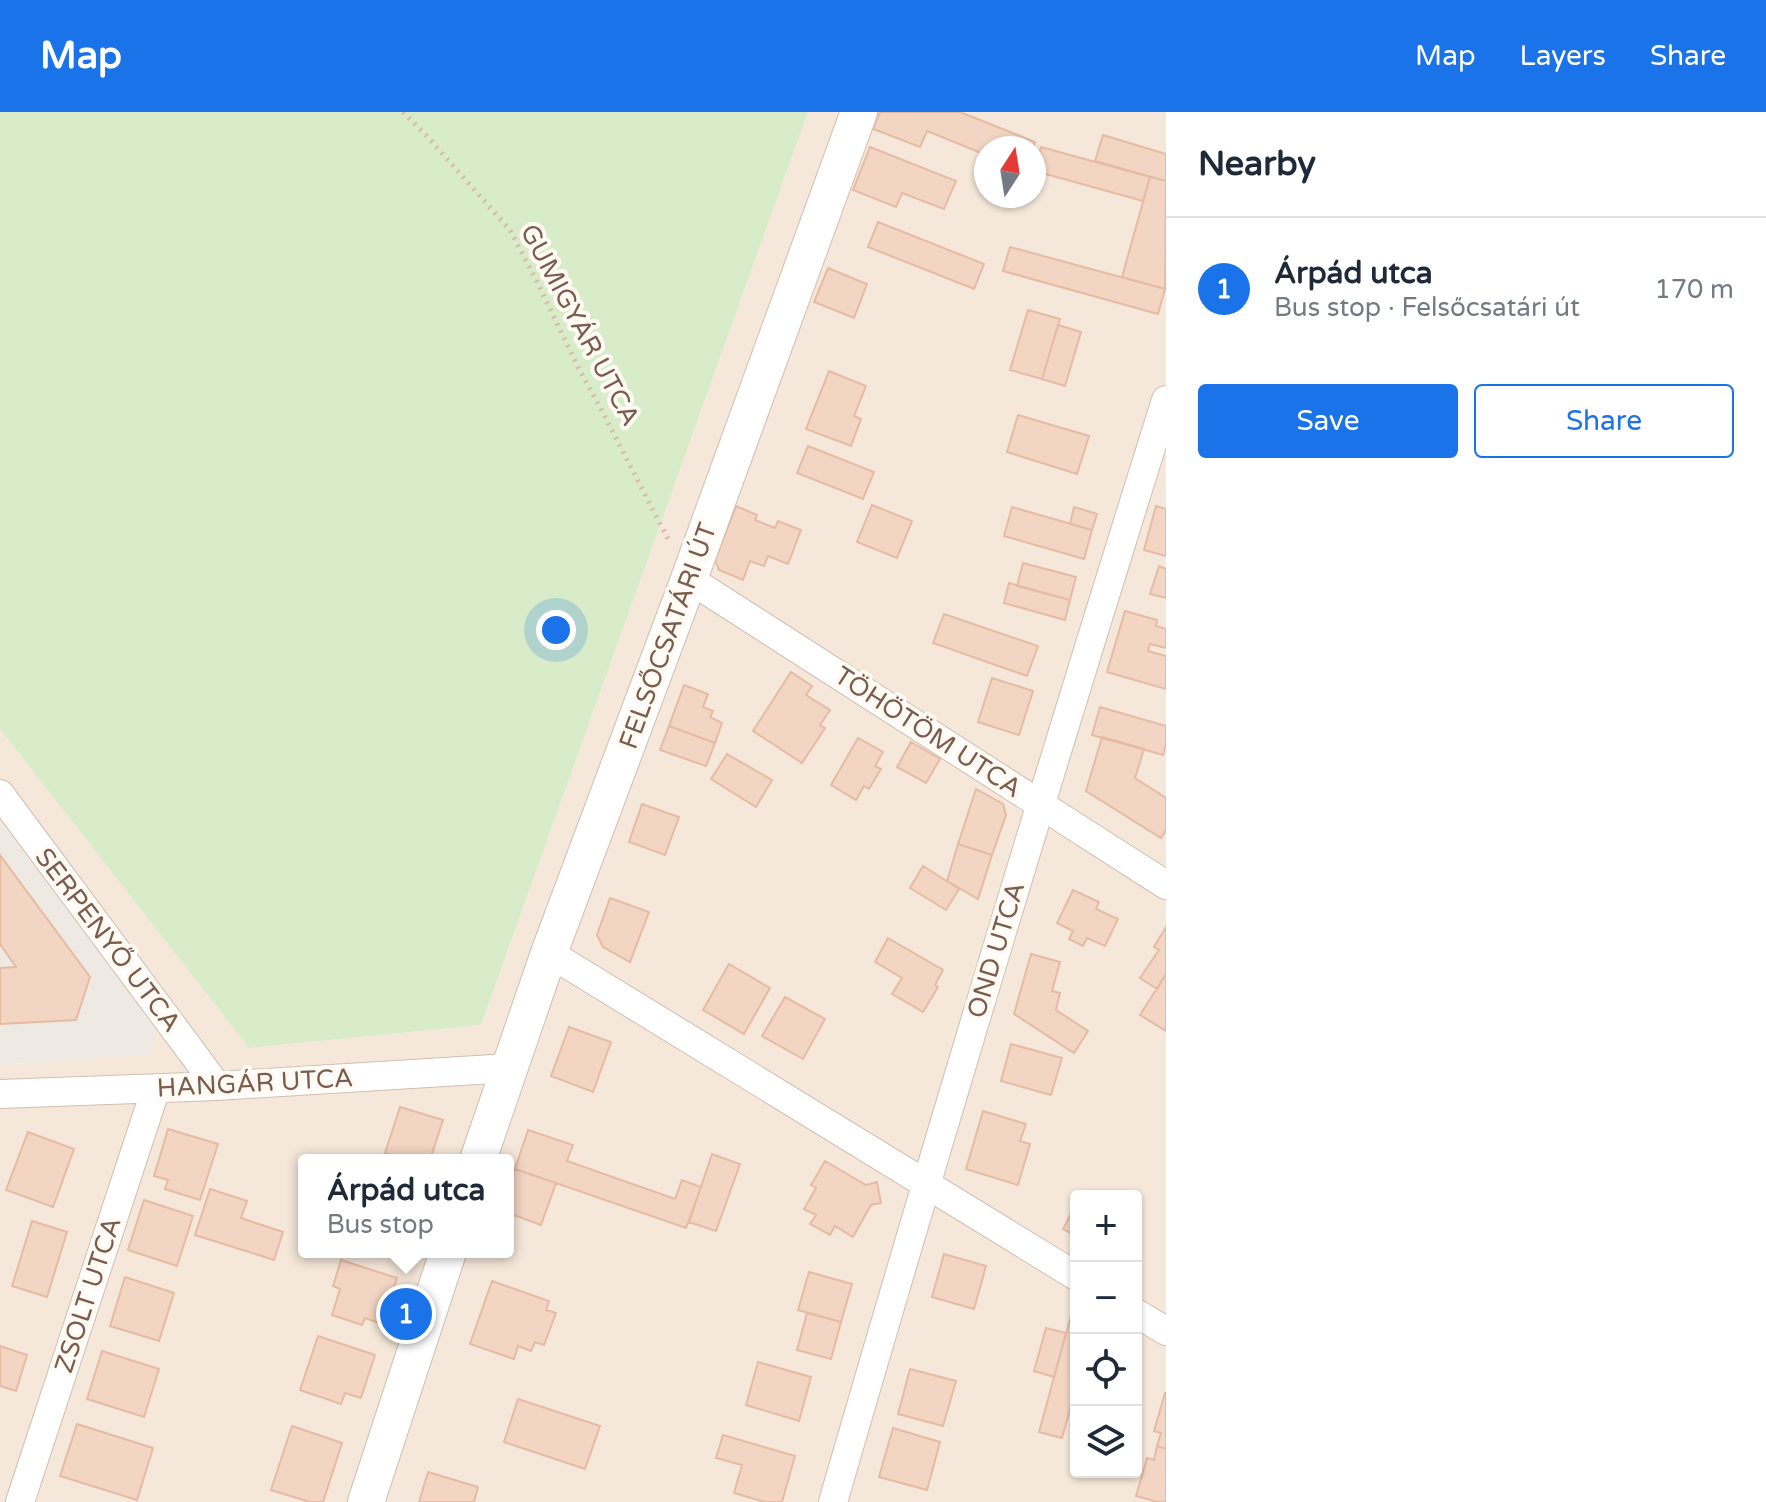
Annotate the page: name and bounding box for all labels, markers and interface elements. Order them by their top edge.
text: Map [40,33,122,79]
text: Map [1415,39,1476,73]
text: Layers [1520,39,1606,73]
text: Share [1650,39,1726,73]
north arrow [974,136,1046,208]
text: Nearby [1198,144,1316,185]
street label: GUMIGYÁR UTCA [514,219,646,431]
text: Árpád utca [1274,255,1433,292]
text: 1 [1216,274,1232,305]
text: 170 m [1654,274,1734,305]
text: Bus stop · Felsőcsatári út [1274,292,1580,323]
button: Save [1198,384,1458,458]
button: Share [1474,384,1734,458]
street label: FELSŐCSATÁRI ÚT [612,518,723,753]
your location [536,610,576,650]
street label: TÖHÖTÖM UTCA [829,660,1027,804]
street label: SERPENYŐ UTCA [29,841,188,1038]
street label: OND UTCA [961,878,1031,1022]
street label: HANGÁR UTCA [156,1062,354,1104]
popup [298,1154,514,1258]
text: Árpád utca [327,1172,485,1209]
map controls [1070,1190,1142,1478]
button: + [1070,1190,1142,1262]
text: Bus stop [327,1209,434,1240]
street label: ZSOLT UTCA [48,1213,128,1377]
button: − [1070,1262,1142,1334]
pin: 1 [380,1284,432,1344]
button: locate [1070,1334,1142,1406]
button: layers [1070,1406,1142,1478]

